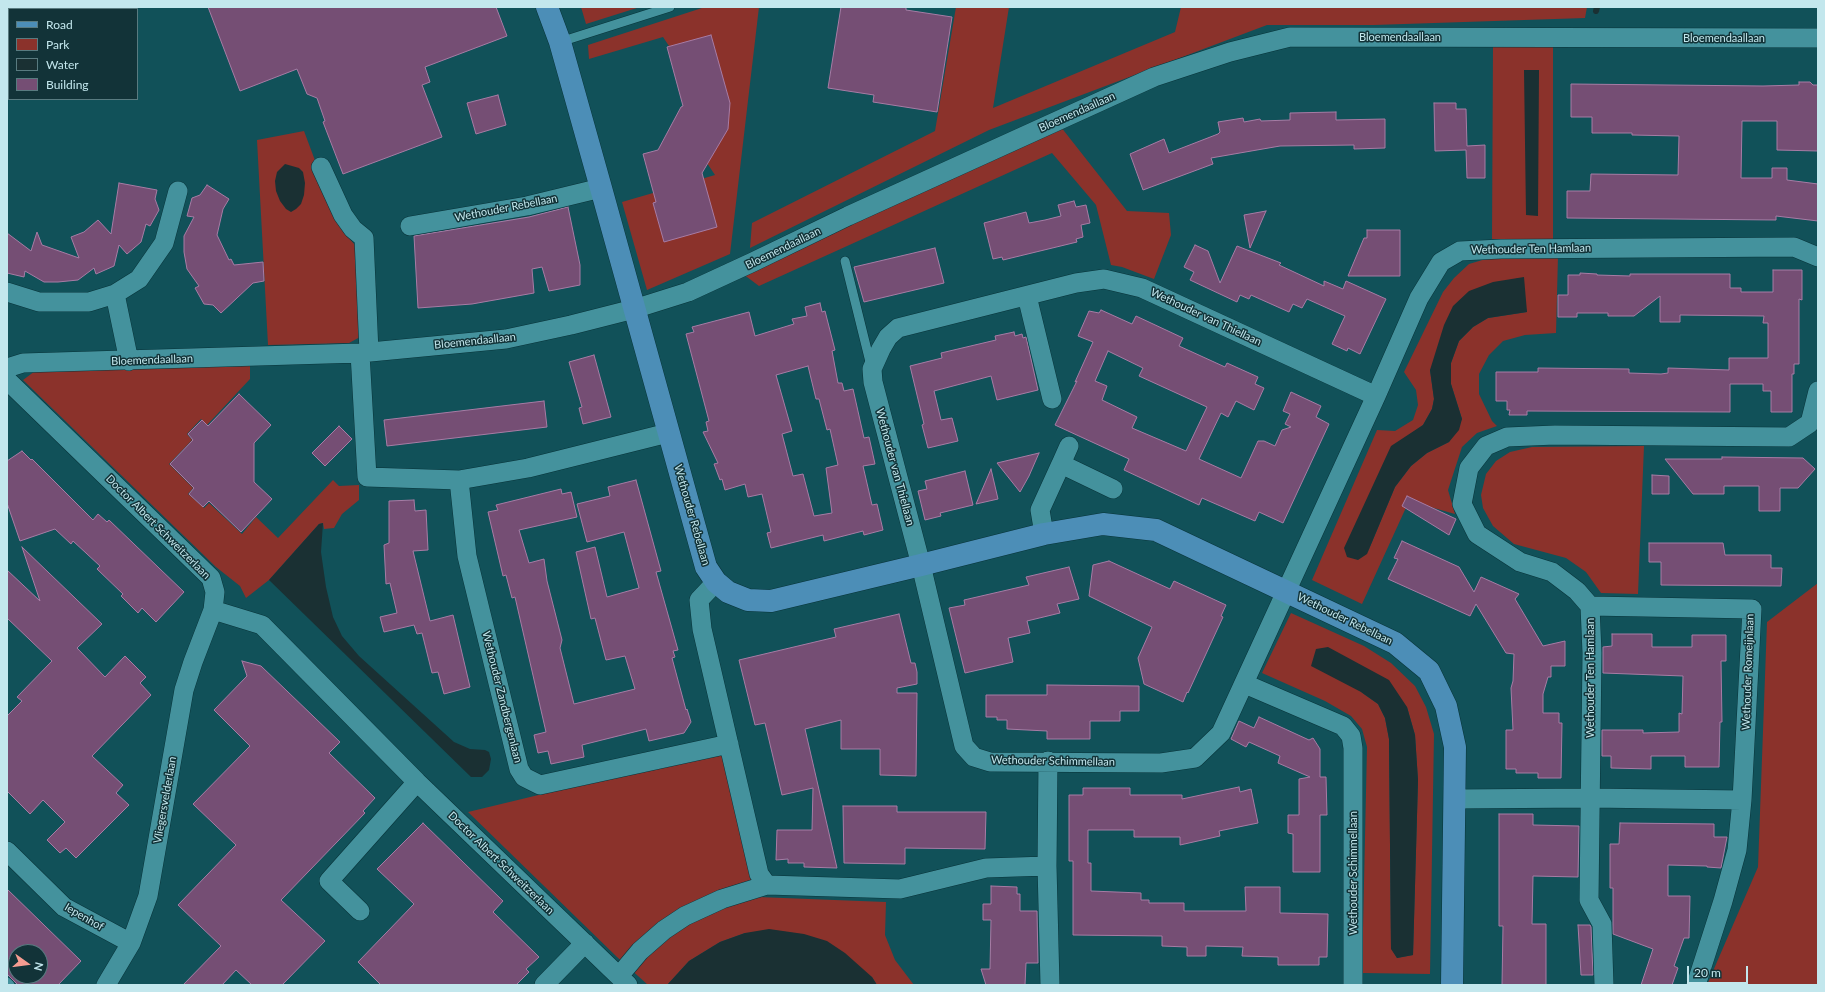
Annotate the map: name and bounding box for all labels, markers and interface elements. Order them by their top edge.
legend [8,8,138,100]
text: Road [46,17,73,32]
street label: Bloemendaallaan [1359,30,1441,44]
street label: Bloemendaallaan [1683,31,1765,45]
text: Park [46,37,69,52]
text: Water [46,57,79,72]
text: Building [46,77,89,92]
street label: Bloemendaallaan [1037,89,1117,135]
street label: Wethouder Rebellaan [454,192,558,224]
street label: Bloemendaallaan [743,224,823,272]
street label: Wethouder Ten Hamlaan [1471,241,1591,257]
street label: Wethouder van Thiellaan [1148,285,1264,349]
street label: Bloemendaallaan [434,330,516,352]
street label: Bloemendaallaan [111,352,193,368]
street label: Wethouder van Thiellaan [873,407,917,527]
street label: Wethouder Rebellaan [671,463,713,567]
street label: Doctor Albert Schweitzerlaan [103,472,213,582]
street label: Wethouder Rebellaan [1295,590,1395,648]
street label: Wethouder Romeijnlaan [1739,614,1757,730]
street label: Wethouder Ten Hamlaan [1583,618,1597,738]
street label: Wethouder Zandbergenlaan [479,630,525,764]
street label: Wethouder Schimmellaan [991,753,1115,769]
street label: Vliegersvelderlaan [151,755,179,845]
street label: Doctor Albert Schweitzerlaan [445,809,557,917]
street label: Wethouder Schimmellaan [1346,811,1360,935]
street label: Iepenhof [62,901,106,933]
north arrow [8,944,48,984]
scale bar [1689,958,1750,984]
text: N [32,961,46,972]
text: 20 m [1694,965,1721,980]

